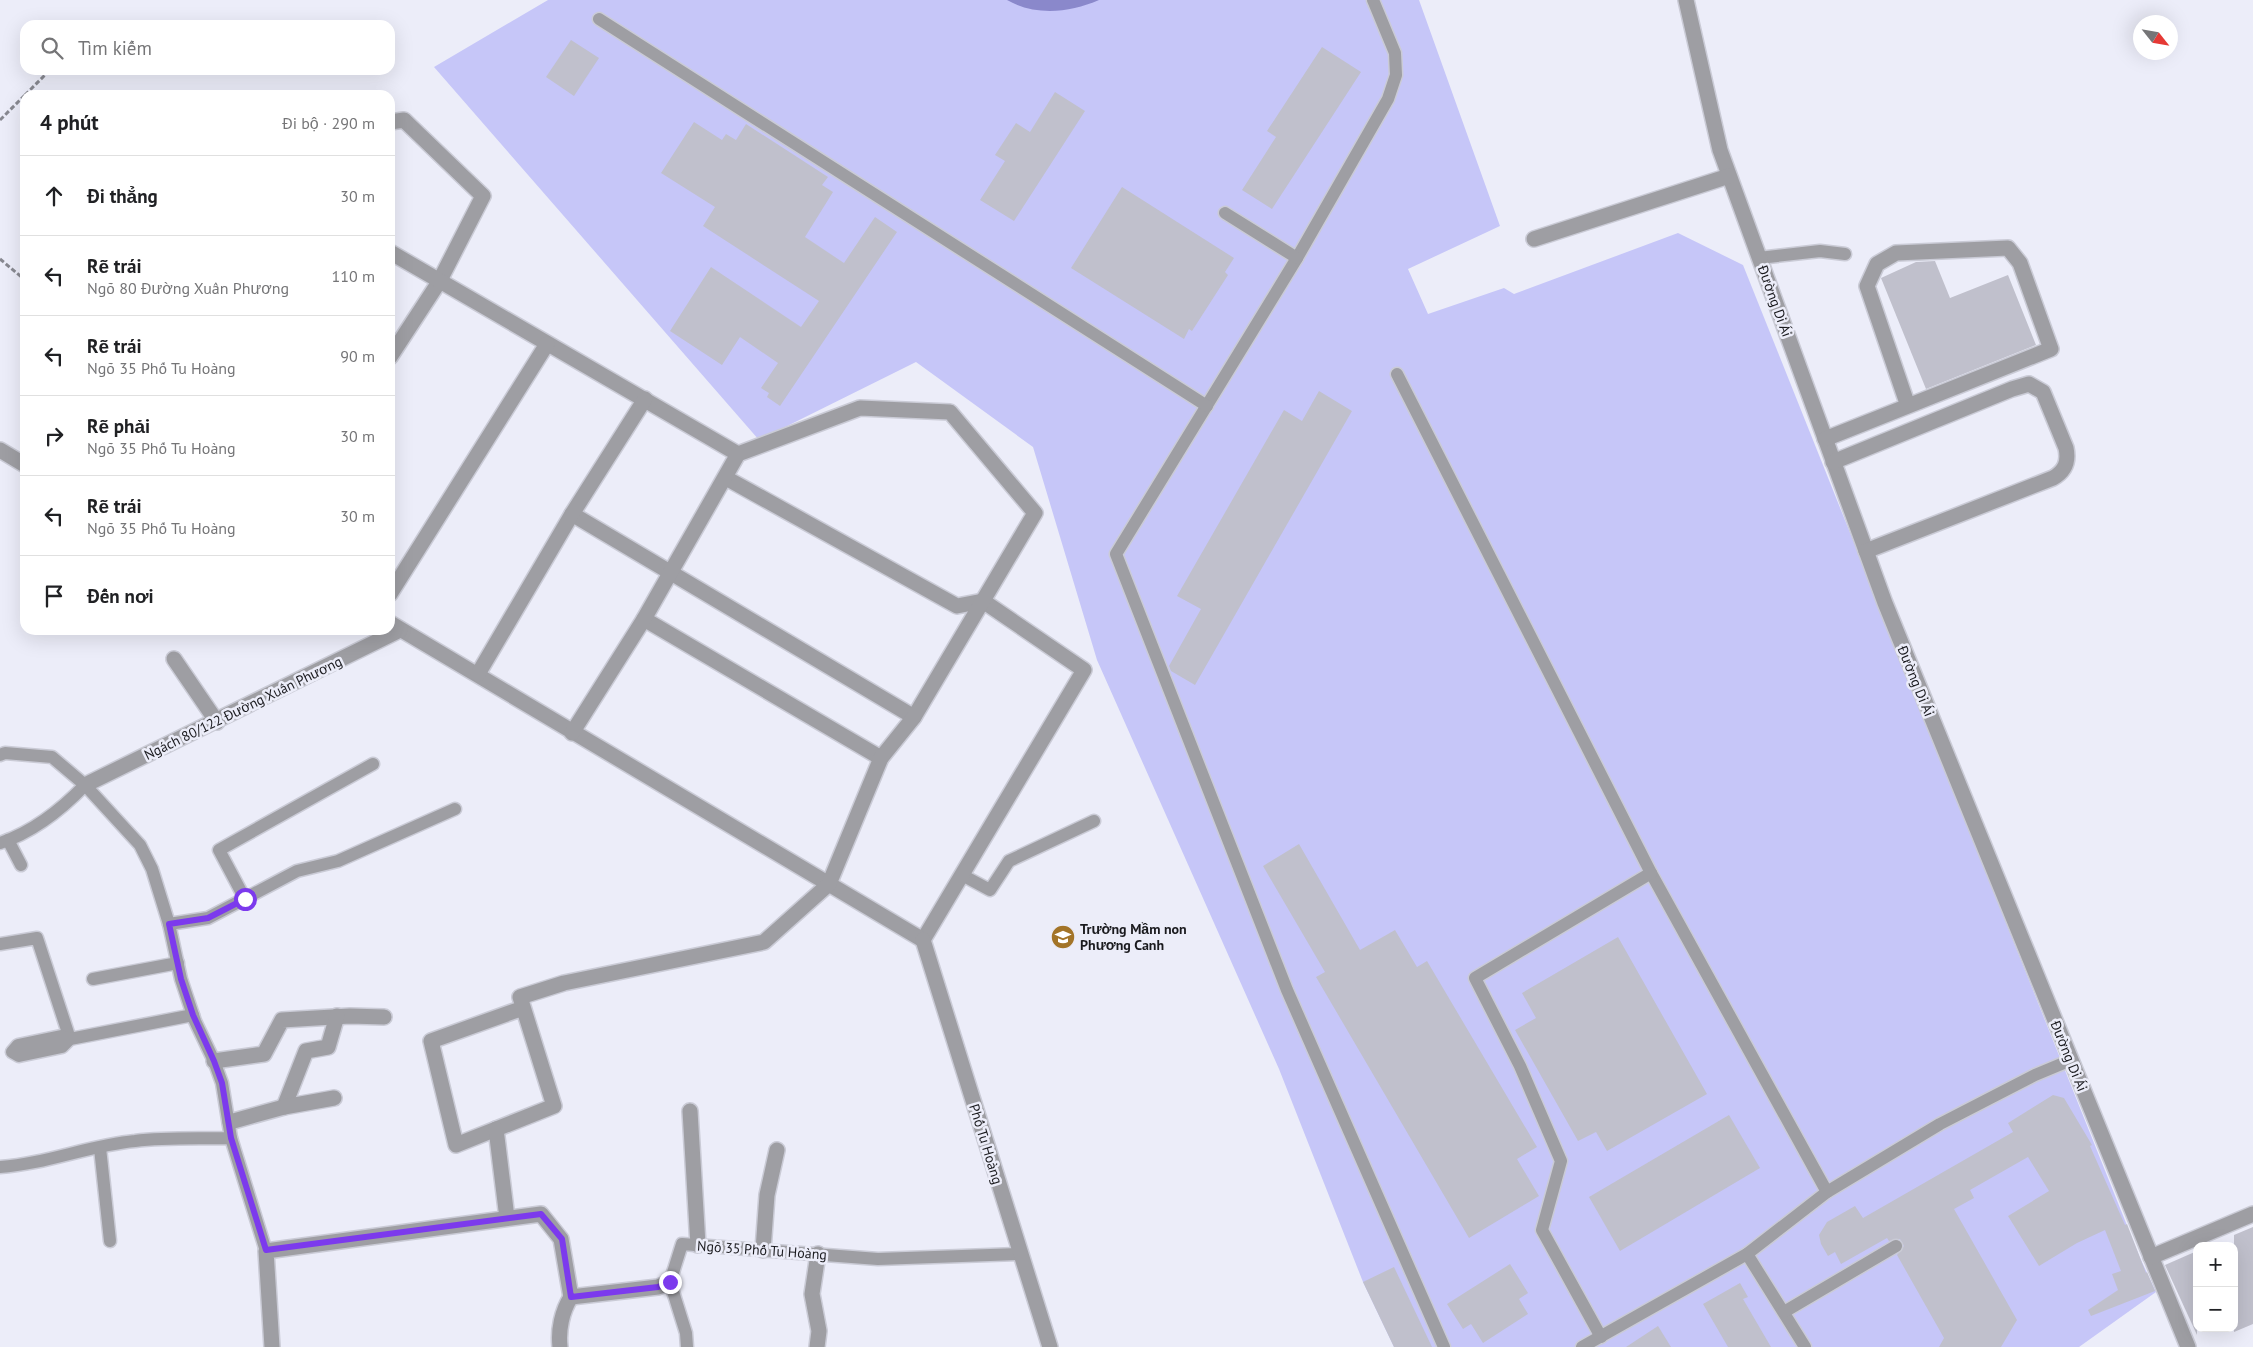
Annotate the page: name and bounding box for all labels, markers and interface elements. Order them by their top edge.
north arrow [2133,15,2178,60]
search box [20,20,395,75]
icon: search [38,34,66,62]
text: Tìm kiếm [78,36,152,60]
text: 4 phút [40,109,99,136]
text: Đi bộ · 290 m [282,113,375,133]
icon: ahead [40,182,68,210]
text: Đi thẳng [87,184,158,208]
text: 30 m [340,186,375,206]
text: Rẽ trái [87,254,142,278]
icon: left [40,262,68,290]
street label: Đường Di Ái [1753,262,1796,339]
text: 110 m [332,266,375,286]
text: Ngõ 80 Đường Xuân Phương [87,278,289,298]
text: Rẽ trái [87,334,142,358]
icon: left [40,342,68,370]
text: 90 m [340,346,375,366]
text: Ngõ 35 Phố Tu Hoàng [87,358,236,378]
text: Rẽ phải [87,414,150,438]
icon: right [40,422,68,450]
text: 30 m [340,426,375,446]
text: Ngõ 35 Phố Tu Hoàng [87,438,236,458]
text: Rẽ trái [87,494,142,518]
icon: left [40,502,68,530]
text: 30 m [340,506,375,526]
text: Ngõ 35 Phố Tu Hoàng [87,518,236,538]
icon: arrive [40,582,68,610]
text: Đến nơi [87,584,154,608]
street label: Đường Di Ái [1893,642,1938,719]
street label: Ngách 80/122 Đường Xuân Phương [141,652,345,764]
route start [234,888,257,911]
place label: Trường Mầm non Phương Canh [1080,920,1187,954]
school or university icon: Trường Mầm non Phương Canh [1050,924,1076,950]
street label: Đường Di Ái [2046,1017,2091,1094]
street label: Phố Tu Hoàng [965,1102,1007,1186]
street label: Ngõ 35 Phố Tu Hoàng [696,1236,828,1264]
map controls [2193,1242,2238,1332]
button: + [2193,1242,2238,1287]
route end [659,1271,682,1294]
button: − [2193,1287,2238,1332]

